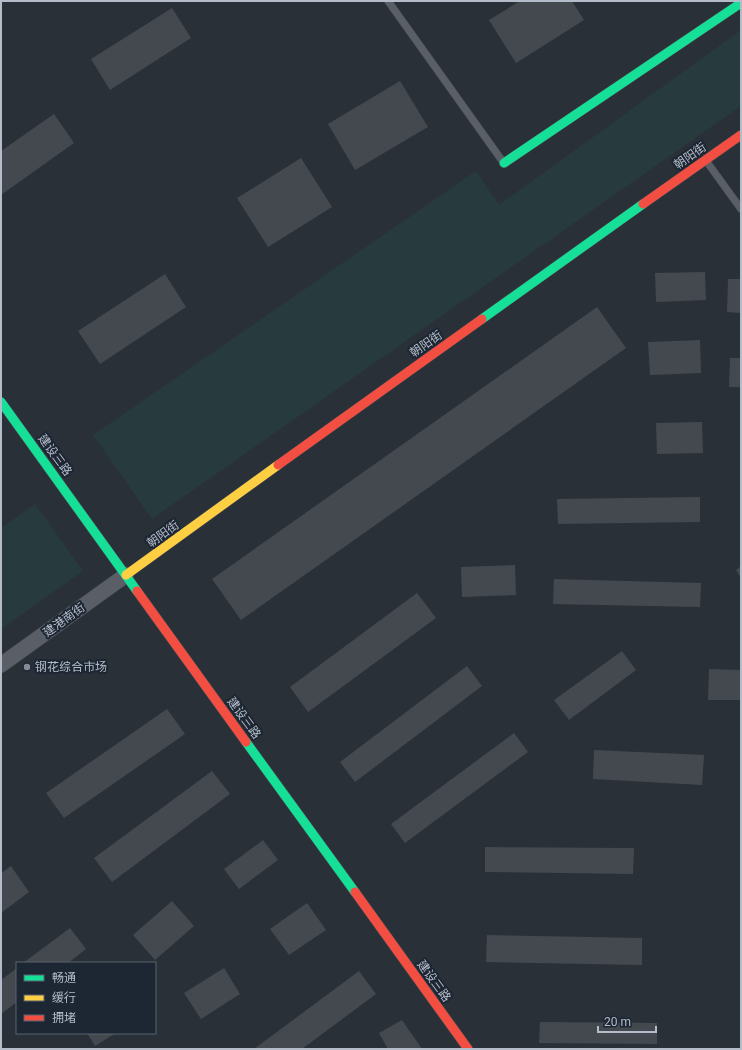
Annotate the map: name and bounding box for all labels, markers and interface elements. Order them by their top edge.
street label: 朝阳街 [671,140,709,172]
street label: 朝阳街 [407,328,445,360]
street label: 建设三路 [35,431,75,479]
street label: 朝阳街 [144,518,182,550]
street label: 建港南街 [40,600,88,640]
place label: 钢花综合市场 [35,660,107,674]
marker: 钢花综合市场 [22,662,32,672]
street label: 建设三路 [224,694,264,742]
street label: 建设三路 [414,957,454,1005]
legend [16,962,156,1034]
text: 畅通 [52,971,76,985]
text: 缓行 [52,991,76,1005]
scale bar [598,1008,656,1034]
text: 拥堵 [52,1011,76,1025]
text: 20 m [604,1015,631,1029]

